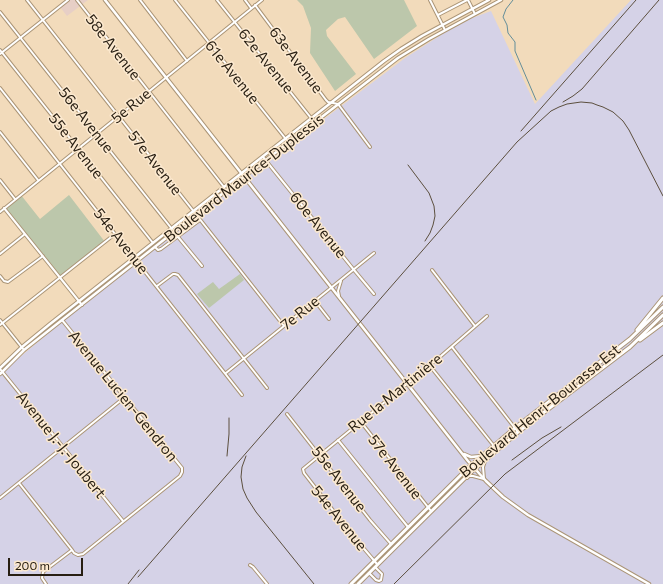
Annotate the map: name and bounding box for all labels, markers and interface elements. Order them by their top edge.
street label: 58e Avenue [82,11,144,83]
street label: 63e Avenue [265,23,327,97]
street label: 62e Avenue [234,25,298,97]
street label: 61e Avenue [201,37,263,107]
street label: 56e Avenue [55,84,117,156]
street label: 5e Rue [108,85,154,127]
street label: 55e Avenue [45,110,107,182]
street label: Boulevard Maurice-Duplessis [161,110,327,246]
street label: 57e Avenue [124,127,186,199]
street label: 60e Avenue [286,188,350,262]
street label: 54e Avenue [90,205,152,277]
street label: 7e Rue [277,292,323,334]
street label: Avenue Lucien-Gendron [65,327,181,465]
street label: Boulevard Henri-Bourassa Est [456,340,624,482]
street label: Rue la Martinière [344,350,446,436]
street label: Avenue J.-J.-Joubert [12,388,110,502]
street label: 57e Avenue [364,431,426,503]
street label: 55e Avenue [308,443,370,515]
street label: 54e Avenue [307,482,371,554]
scale bar [10,550,85,576]
text: 200 m [15,558,50,572]

